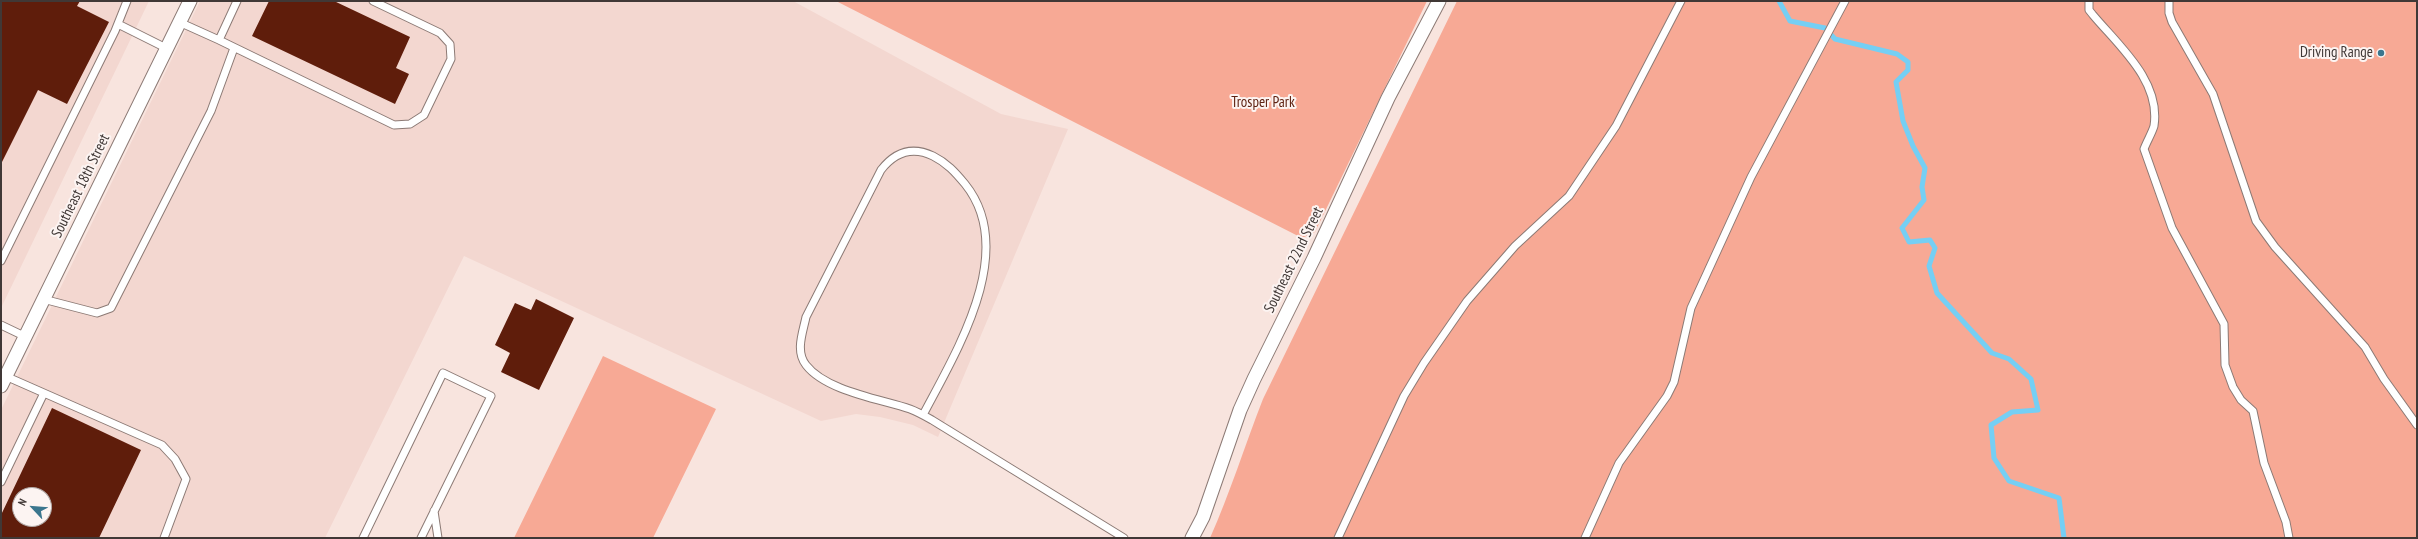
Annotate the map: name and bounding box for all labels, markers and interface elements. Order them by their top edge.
place label: Driving Range [2300,44,2373,62]
marker: Driving Range [2376,48,2386,58]
park label: Trosper Park [1231,94,1295,112]
street label: Southeast 18th Street [48,131,114,241]
street label: Southeast 22nd Street [1261,204,1327,316]
north arrow [12,487,52,527]
text: N [15,496,30,508]

